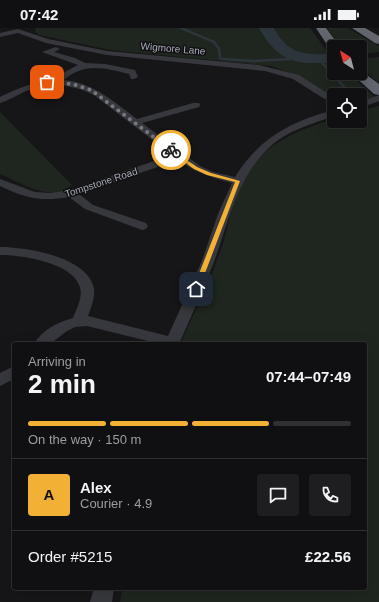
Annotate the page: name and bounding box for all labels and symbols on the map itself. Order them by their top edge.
street label: Wigmore Lane [140,40,206,57]
north arrow [327,40,367,80]
pin [30,65,64,99]
courier [151,130,191,170]
street label: Tompstone Road [64,166,139,199]
pin [179,272,213,306]

